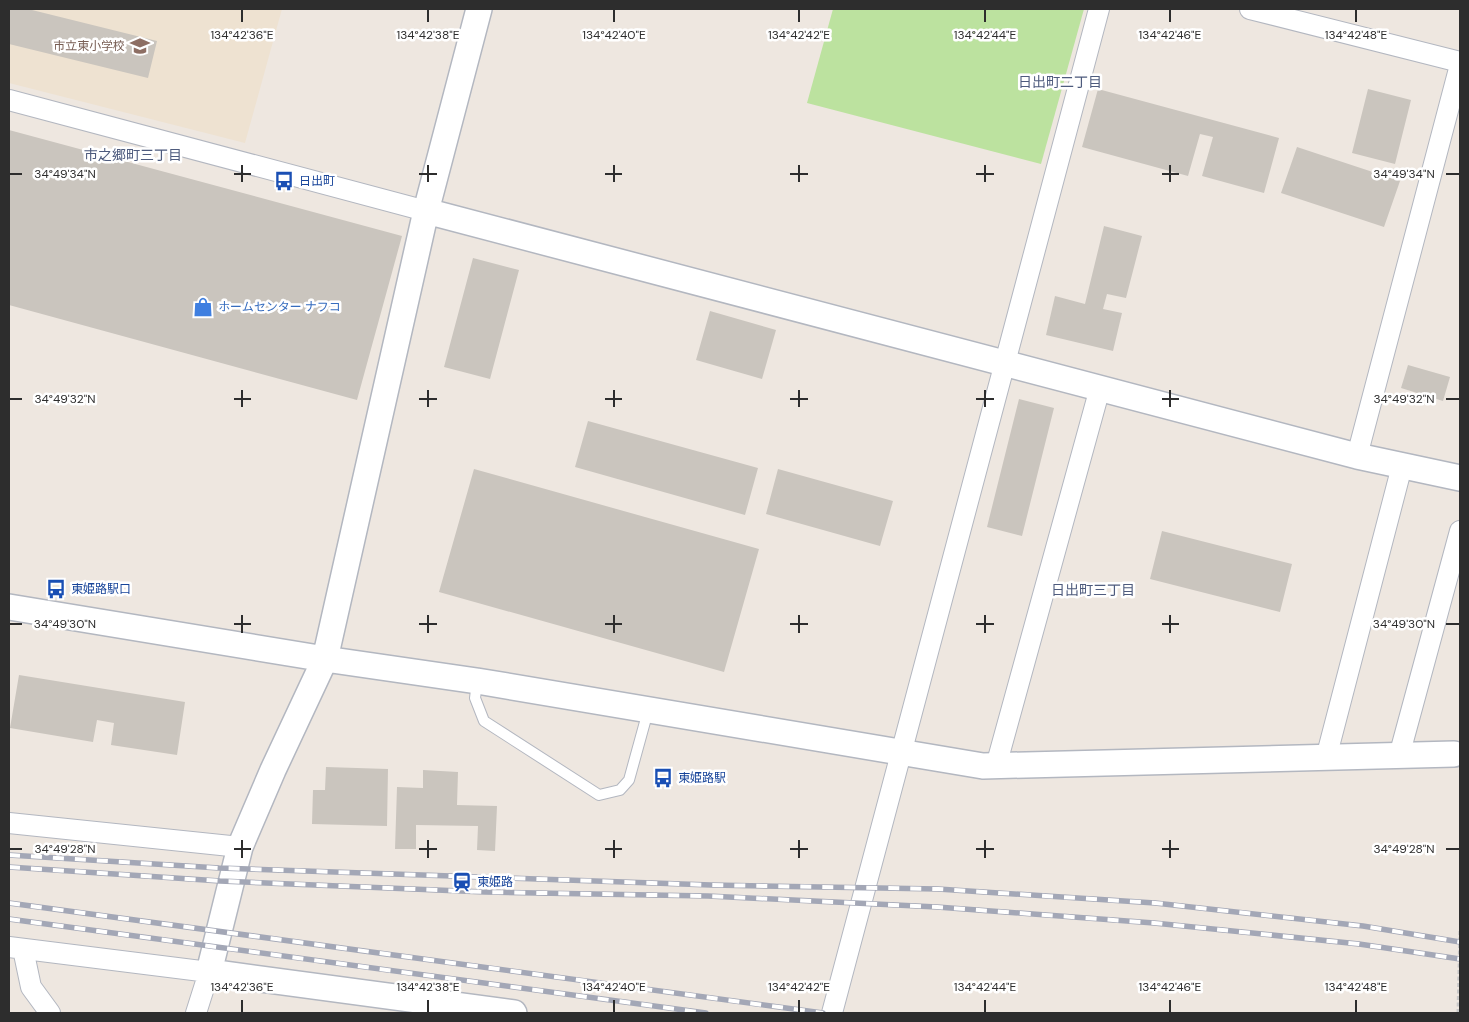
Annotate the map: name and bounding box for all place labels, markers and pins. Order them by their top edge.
school or university icon: 市立東小学校 [129,35,151,57]
place label: 市立東小学校 [53,38,125,54]
bus stop icon: 日出町 [273,170,295,192]
place label: 日出町 [299,173,335,189]
shop icon: ホームセンター ナフコ [192,296,214,318]
place label: ホームセンター ナフコ [218,299,341,315]
bus stop icon: 東姫路駅口 [45,578,67,600]
place label: 東姫路駅口 [71,581,131,597]
bus stop icon: 東姫路駅 [652,767,674,789]
place label: 東姫路駅 [678,770,726,786]
station icon: 東姫路 [451,871,473,893]
place label: 東姫路 [477,874,513,890]

